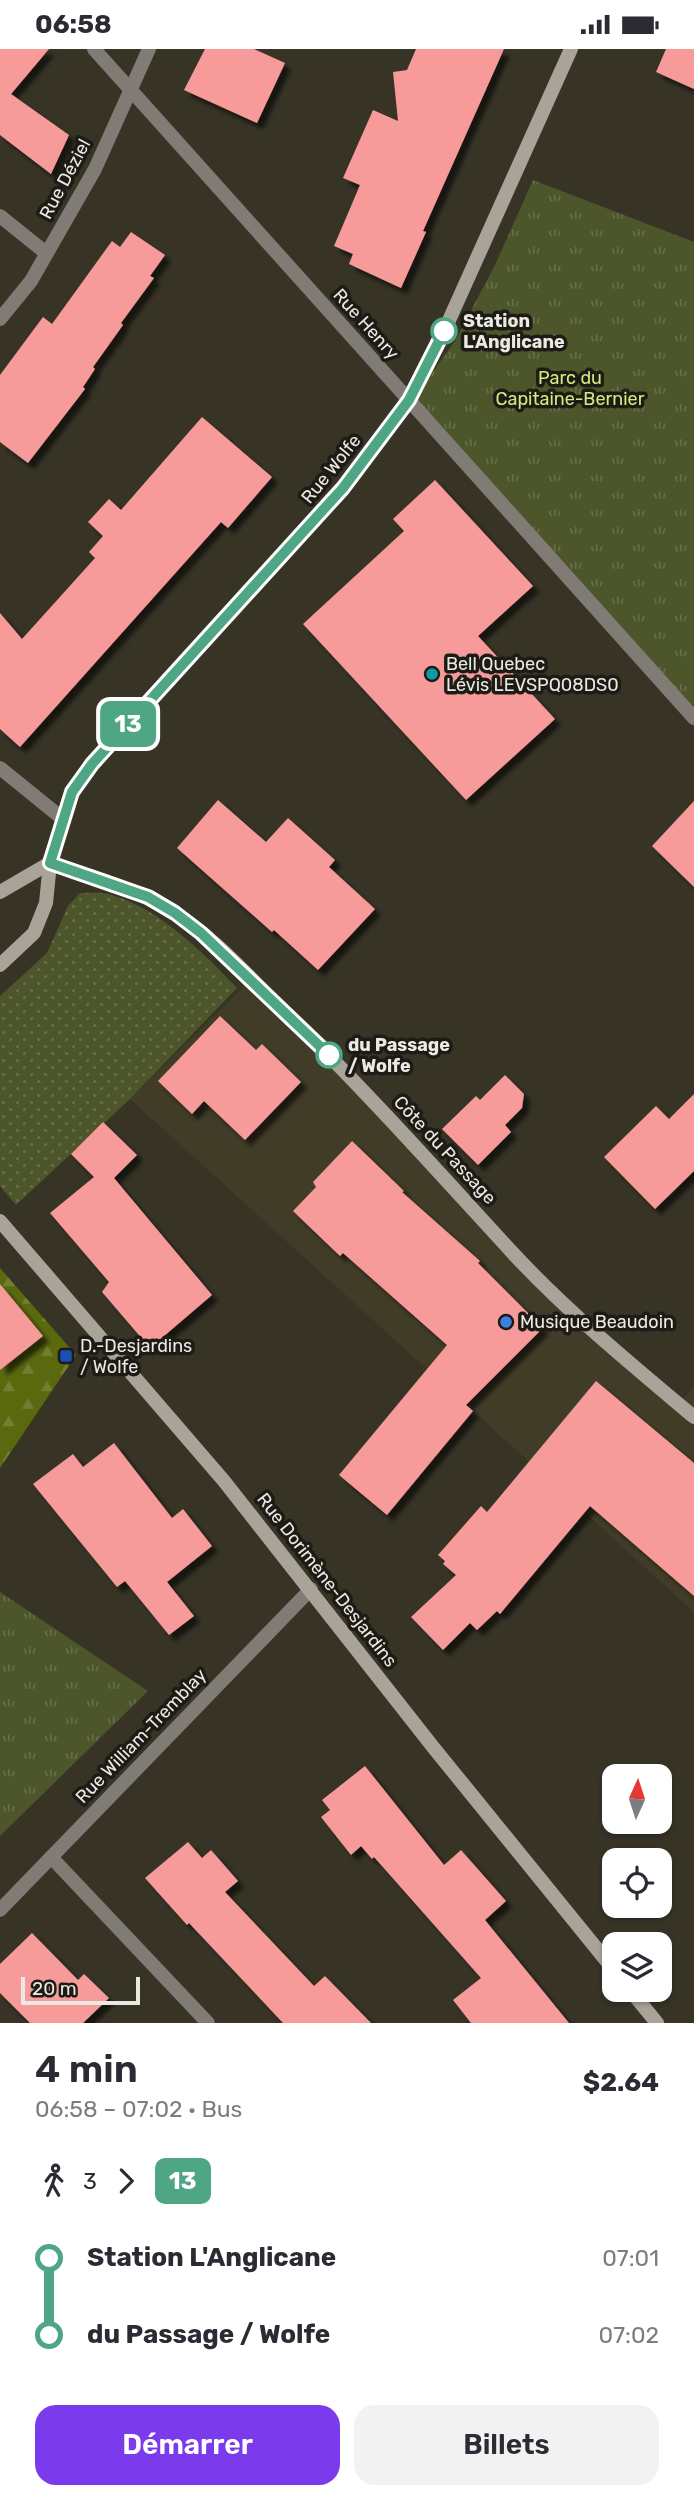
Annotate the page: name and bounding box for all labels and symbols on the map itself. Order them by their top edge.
street label: Rue Déziel [35,135,95,223]
street label: Rue Henry [328,284,404,364]
place label: Station L'Anglicane [463,310,565,353]
marker: Station L'Anglicane [431,318,457,344]
park label: Parc du Capitaine-Bernier [495,367,645,410]
street label: Rue Wolfe [297,430,365,508]
place label: Bell Quebec Lévis LEVSPQ08DS0 [446,653,619,696]
marker: Bell Quebec Lévis LEVSPQ08DS0 [424,666,440,682]
line badge: 13 [96,701,160,747]
place label: du Passage / Wolfe [348,1034,450,1077]
marker: du Passage / Wolfe [316,1042,342,1068]
street label: Côte du Passage [389,1091,501,1209]
place label: Musique Beaudoin [520,1311,674,1333]
marker: Musique Beaudoin [498,1314,514,1330]
place label: D.-Desjardins / Wolfe [80,1335,192,1378]
marker: D.-Desjardins / Wolfe [58,1348,74,1364]
street label: Rue Dorimène-Desjardins [252,1489,402,1671]
street label: Rue William-Tremblay [71,1664,211,1808]
north arrow [602,1764,672,1834]
scale bar [21,1974,140,2006]

